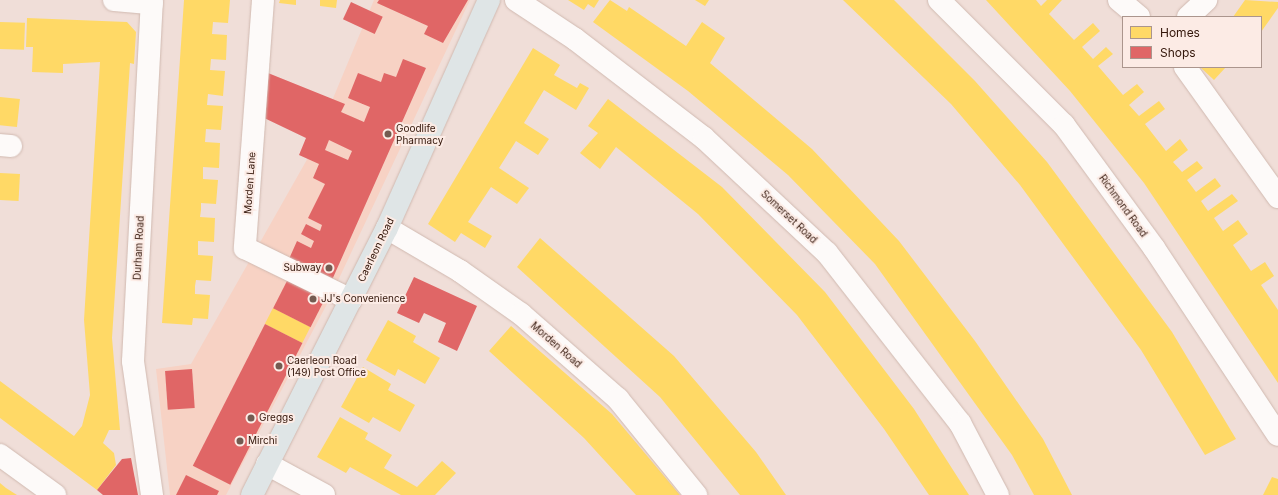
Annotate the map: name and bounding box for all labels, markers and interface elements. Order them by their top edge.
legend [1122,16,1262,68]
text: Homes [1160,25,1200,40]
text: Shops [1160,45,1196,60]
place label: Goodlife Pharmacy [396,122,443,146]
marker: Goodlife Pharmacy [383,129,393,139]
street label: Morden Lane [242,152,258,214]
street label: Richmond Road [1096,172,1150,240]
street label: Somerset Road [759,188,819,246]
street label: Durham Road [131,216,147,280]
street label: Caerleon Road [355,216,397,284]
place label: Subway [283,262,321,274]
marker: Subway [324,263,334,273]
place label: JJ's Convenience [321,293,405,305]
marker: JJ's Convenience [308,294,318,304]
street label: Morden Road [528,320,584,370]
place label: Caerleon Road (149) Post Office [287,354,366,378]
marker: Caerleon Road (149) Post Office [274,361,284,371]
place label: Greggs [259,412,293,424]
marker: Greggs [246,413,256,423]
place label: Mirchi [248,435,277,447]
marker: Mirchi [235,436,245,446]

